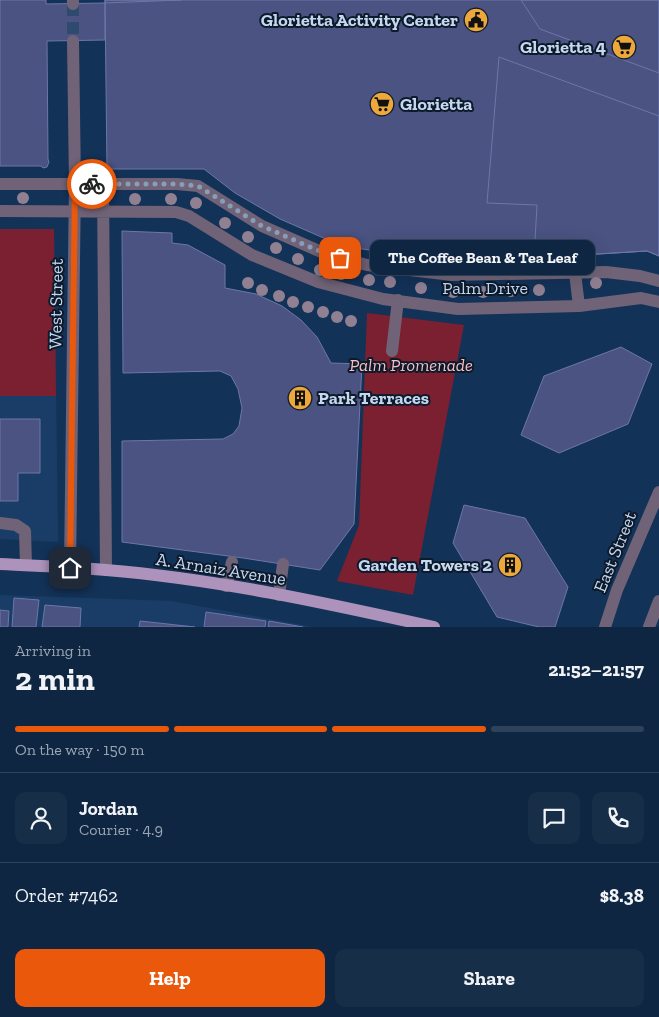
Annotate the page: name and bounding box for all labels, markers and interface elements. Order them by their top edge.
public building icon: Glorietta Activity Center [463,7,489,33]
place label: Glorietta Activity Center [261,9,458,31]
supermarket icon: Glorietta 4 [611,34,637,60]
place label: Glorietta 4 [520,36,606,58]
supermarket icon: Glorietta [369,91,395,117]
place label: Glorietta [400,93,472,115]
courier [67,159,117,209]
icon: bike [78,170,106,198]
pin [319,237,361,279]
callout: The Coffee Bean & Tea Leaf [370,240,595,276]
icon: bag [326,244,354,272]
text: The Coffee Bean & Tea Leaf [388,248,577,267]
street label: West Street [44,258,68,349]
street label: Palm Drive [442,277,528,299]
park label: Palm Promenade [349,354,473,376]
building icon: Park Terraces [287,385,313,411]
place label: Park Terraces [318,387,429,409]
street label: East Street [589,508,641,596]
pin [49,547,91,589]
street label: A. Arnaiz Avenue [154,548,288,590]
building icon: Garden Towers 2 [497,552,523,578]
icon: home [56,554,84,582]
place label: Garden Towers 2 [358,554,492,576]
text: Arriving in [15,641,91,660]
text: 21:52–21:57 [548,658,644,681]
text: 2 min [15,660,95,698]
text: On the way · 150 m [15,740,144,759]
button: person [15,792,67,844]
button: chat [528,792,580,844]
button: phone [592,792,644,844]
text: Jordan [79,797,138,820]
text: Courier · 4.9 [79,820,163,839]
text: Order #7462 [15,884,118,907]
text: $8.38 [600,884,644,907]
button: Help [15,949,325,1007]
button: Share [335,949,644,1007]

